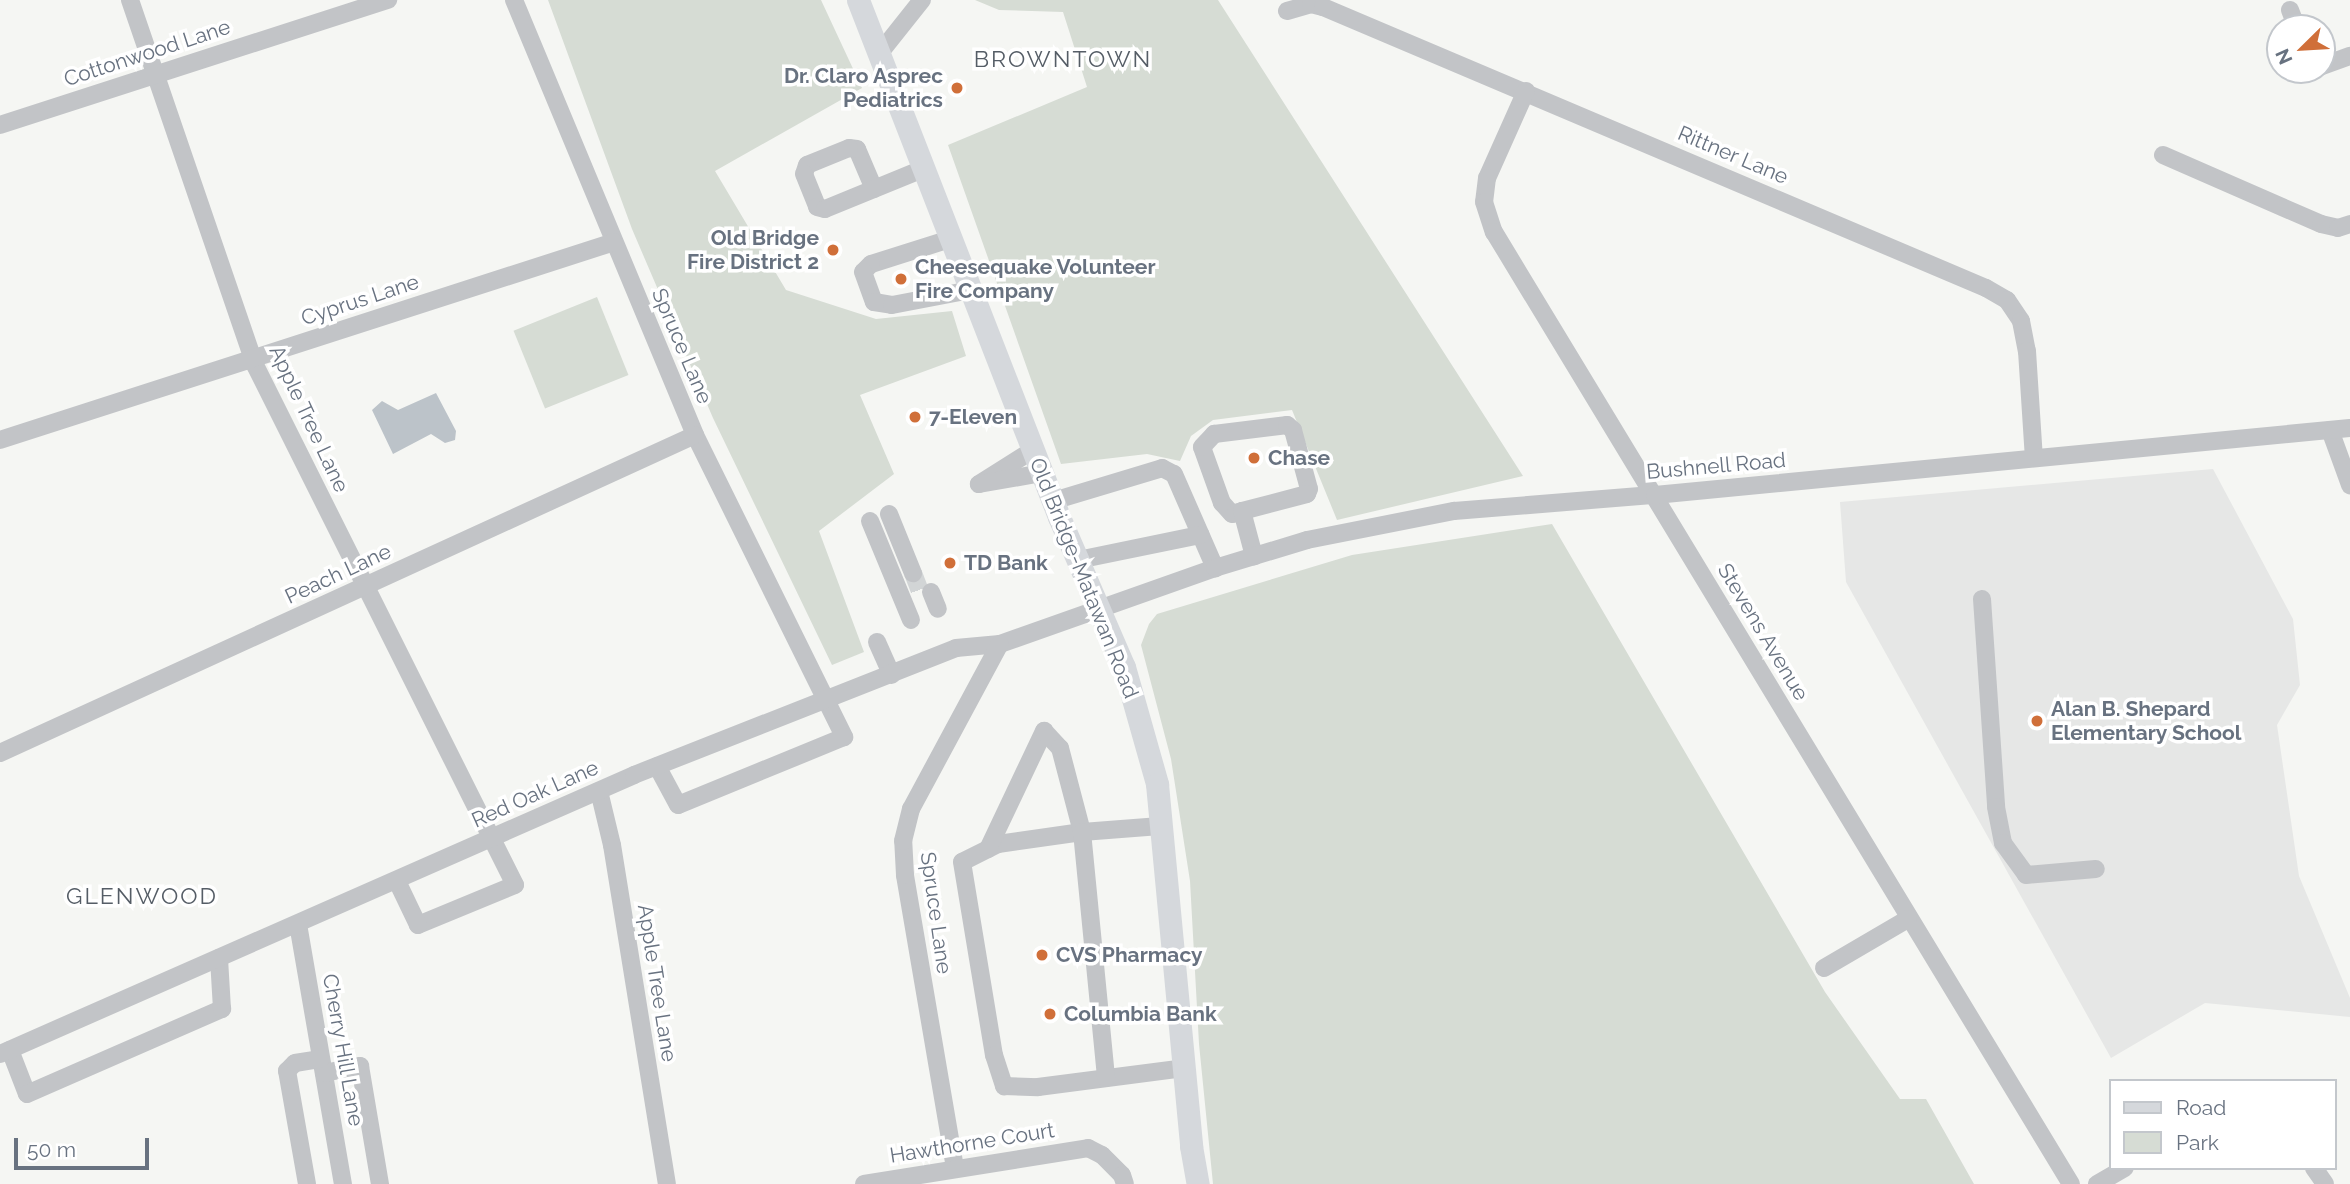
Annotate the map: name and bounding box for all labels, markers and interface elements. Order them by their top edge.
street label: Cottonwood Lane [61,14,233,92]
north arrow [2266,14,2336,84]
district label: BROWNTOWN [975,45,1151,73]
text: N [2271,46,2297,68]
place label: Dr. Claro Asprec Pediatrics [783,63,943,113]
marker: Dr. Claro Asprec Pediatrics [949,80,965,96]
street label: Rittner Lane [1674,120,1792,190]
place label: Old Bridge Fire District 2 [687,225,819,275]
marker: Old Bridge Fire District 2 [825,242,841,258]
place label: Cheesequake Volunteer Fire Company [915,254,1156,304]
street label: Cyprus Lane [298,269,422,331]
marker: Cheesequake Volunteer Fire Company [893,271,909,287]
street label: Spruce Lane [646,285,718,407]
street label: Apple Tree Lane [264,341,354,497]
place label: 7-Eleven [929,404,1017,430]
marker: 7-Eleven [907,409,923,425]
place label: Chase [1268,445,1330,471]
street label: Bushnell Road [1645,447,1787,485]
marker: Chase [1246,450,1262,466]
street label: Old Bridge-Matawan Road [1024,454,1144,702]
street label: Peach Lane [281,538,395,610]
place label: TD Bank [964,550,1048,576]
marker: TD Bank [942,555,958,571]
street label: Stevens Avenue [1712,559,1814,705]
place label: Alan B. Shepard Elementary School [2051,696,2242,746]
marker: Alan B. Shepard Elementary School [2029,713,2045,729]
street label: Red Oak Lane [468,755,602,833]
street label: Spruce Lane [915,850,957,976]
district label: GLENWOOD [67,882,217,910]
street label: Apple Tree Lane [632,902,682,1064]
place label: CVS Pharmacy [1056,942,1203,968]
marker: CVS Pharmacy [1034,947,1050,963]
street label: Cherry Hill Lane [317,971,369,1129]
place label: Columbia Bank [1064,1001,1217,1027]
marker: Columbia Bank [1042,1006,1058,1022]
legend [2108,1079,2336,1170]
text: Road [2176,1095,2226,1120]
street label: Hawthorne Court [888,1118,1056,1168]
scale bar [18,1124,152,1168]
text: Park [2176,1130,2219,1155]
text: 50 m [27,1137,76,1162]

